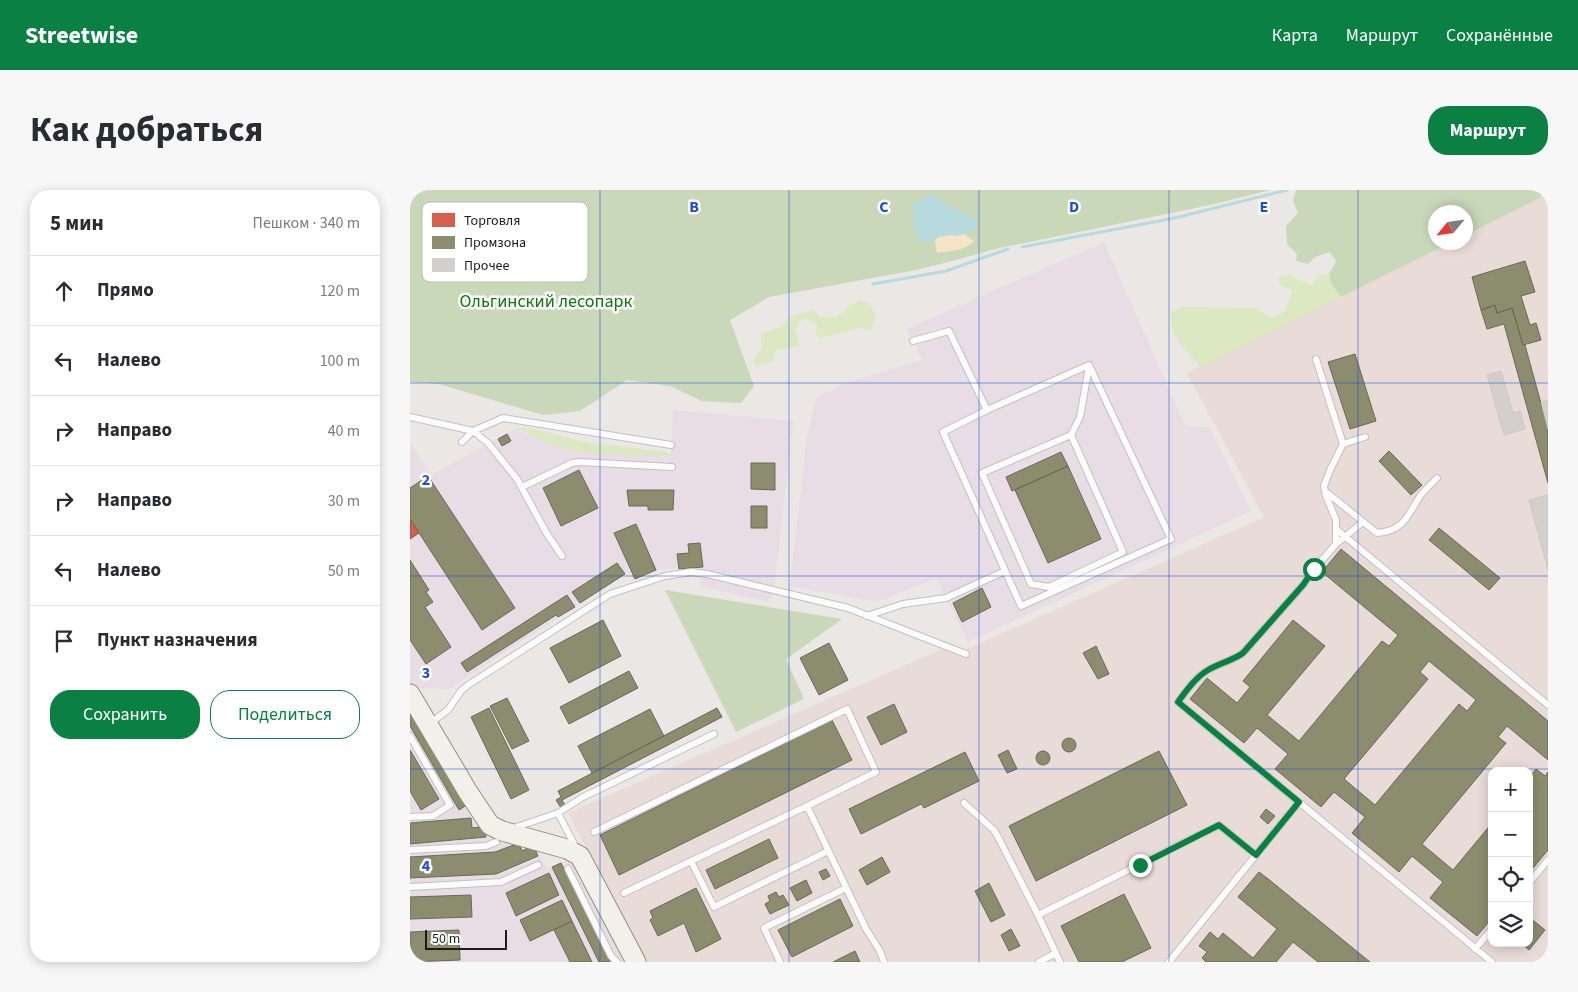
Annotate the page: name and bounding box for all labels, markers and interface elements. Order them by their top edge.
text: Streetwise [25,18,138,53]
text: Карта [1272,23,1318,48]
text: Маршрут [1346,23,1418,48]
text: Сохранённые [1446,23,1553,48]
text: Как добраться [30,105,263,155]
button: Маршрут [1428,106,1548,155]
text: B [689,196,699,218]
text: C [879,196,889,218]
text: D [1069,196,1079,218]
text: E [1260,196,1268,218]
legend [422,202,588,282]
north arrow [1428,205,1473,250]
text: 5 мин [50,208,104,238]
text: Торговля [464,211,520,231]
text: Пешком · 340 m [253,212,360,234]
text: Промзона [464,233,526,253]
text: Прочее [464,256,509,276]
icon: ahead [50,277,78,305]
text: Прямо [97,277,154,304]
text: 120 m [320,280,360,302]
park label: Ольгинский лесопарк [460,289,633,314]
icon: left [50,347,78,375]
text: Налево [97,347,161,374]
text: 100 m [320,350,360,372]
icon: right [50,417,78,445]
text: Направо [97,417,172,444]
text: 40 m [328,420,360,442]
text: 2 [422,469,430,491]
icon: right [50,487,78,515]
text: Направо [97,487,172,514]
text: 30 m [328,490,360,512]
icon: left [50,557,78,585]
text: Налево [97,557,161,584]
route start [1303,558,1326,581]
text: 50 m [328,560,360,582]
icon: arrive [50,627,78,655]
text: Пункт назначения [97,627,258,654]
text: 3 [422,662,430,684]
button: Сохранить [50,690,200,739]
button: Поделиться [210,690,360,739]
map controls [1488,767,1533,947]
button: + [1488,767,1533,812]
button: − [1488,812,1533,857]
route end [1129,854,1152,877]
text: 4 [422,855,431,877]
button: locate [1488,857,1533,902]
button: layers [1488,902,1533,947]
scale bar [425,927,508,950]
text: 50 m [432,929,460,949]

